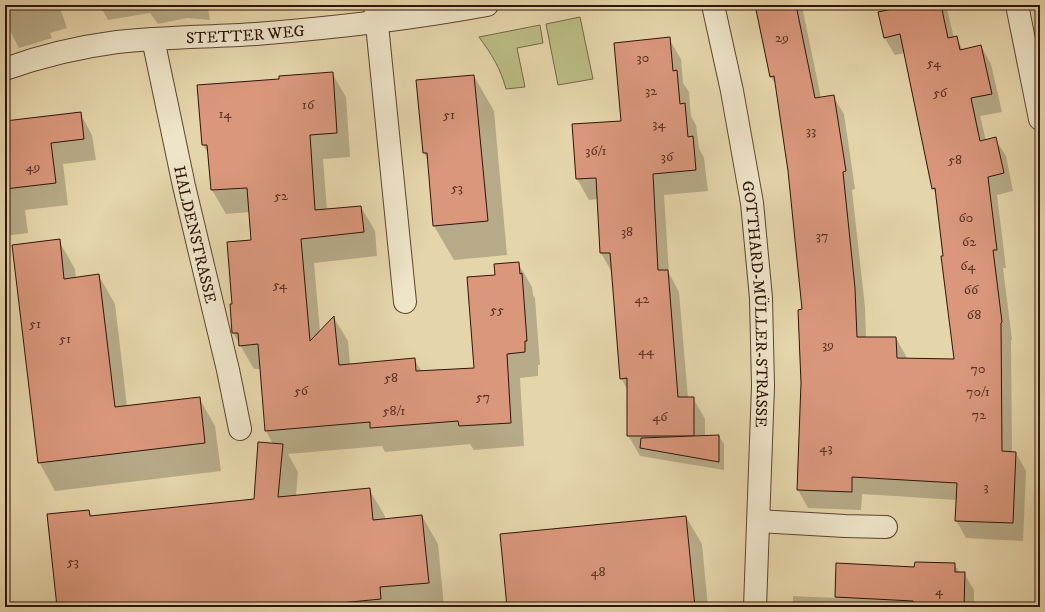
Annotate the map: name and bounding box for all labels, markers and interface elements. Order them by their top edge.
street label: STETTER WEG [186,21,306,48]
house number: 29 [775,29,789,47]
house number: 30 [637,49,649,67]
house number: 54 [927,54,942,72]
house number: 32 [645,82,657,100]
house number: 56 [933,84,948,102]
house number: 16 [302,96,315,114]
house number: 14 [218,105,233,123]
house number: 51 [443,106,455,124]
house number: 34 [652,115,667,133]
house number: 33 [806,122,816,140]
house number: 36/1 [585,142,607,160]
house number: 36 [661,148,674,166]
house number: 58 [948,151,962,169]
house number: 49 [25,158,41,176]
street label: HALDENSTRASSE [169,164,221,305]
house number: 53 [451,179,463,197]
street label: GOTTHARD-MÜLLER-STRASSE [737,179,772,428]
house number: 52 [274,187,288,205]
house number: 60 [959,209,973,227]
house number: 38 [621,223,633,241]
house number: 37 [816,227,828,245]
house number: 62 [962,233,976,251]
house number: 64 [960,257,977,275]
house number: 54 [273,276,288,294]
house number: 66 [964,281,979,299]
house number: 42 [635,290,650,308]
house number: 55 [490,301,504,319]
house number: 68 [967,306,981,324]
house number: 51 [29,315,41,333]
house number: 51 [59,330,71,348]
house number: 39 [822,336,834,354]
house number: 44 [638,342,655,360]
house number: 70 [971,360,985,378]
house number: 58 [384,369,398,387]
house number: 56 [294,382,309,400]
house number: 70/1 [966,383,990,401]
house number: 57 [476,388,490,406]
house number: 58/1 [383,402,405,420]
house number: 72 [972,406,986,424]
house number: 46 [652,408,668,426]
house number: 43 [819,439,833,457]
house number: 3 [983,478,989,496]
house number: 53 [67,553,79,571]
house number: 48 [590,563,606,581]
house number: 4 [935,582,944,600]

